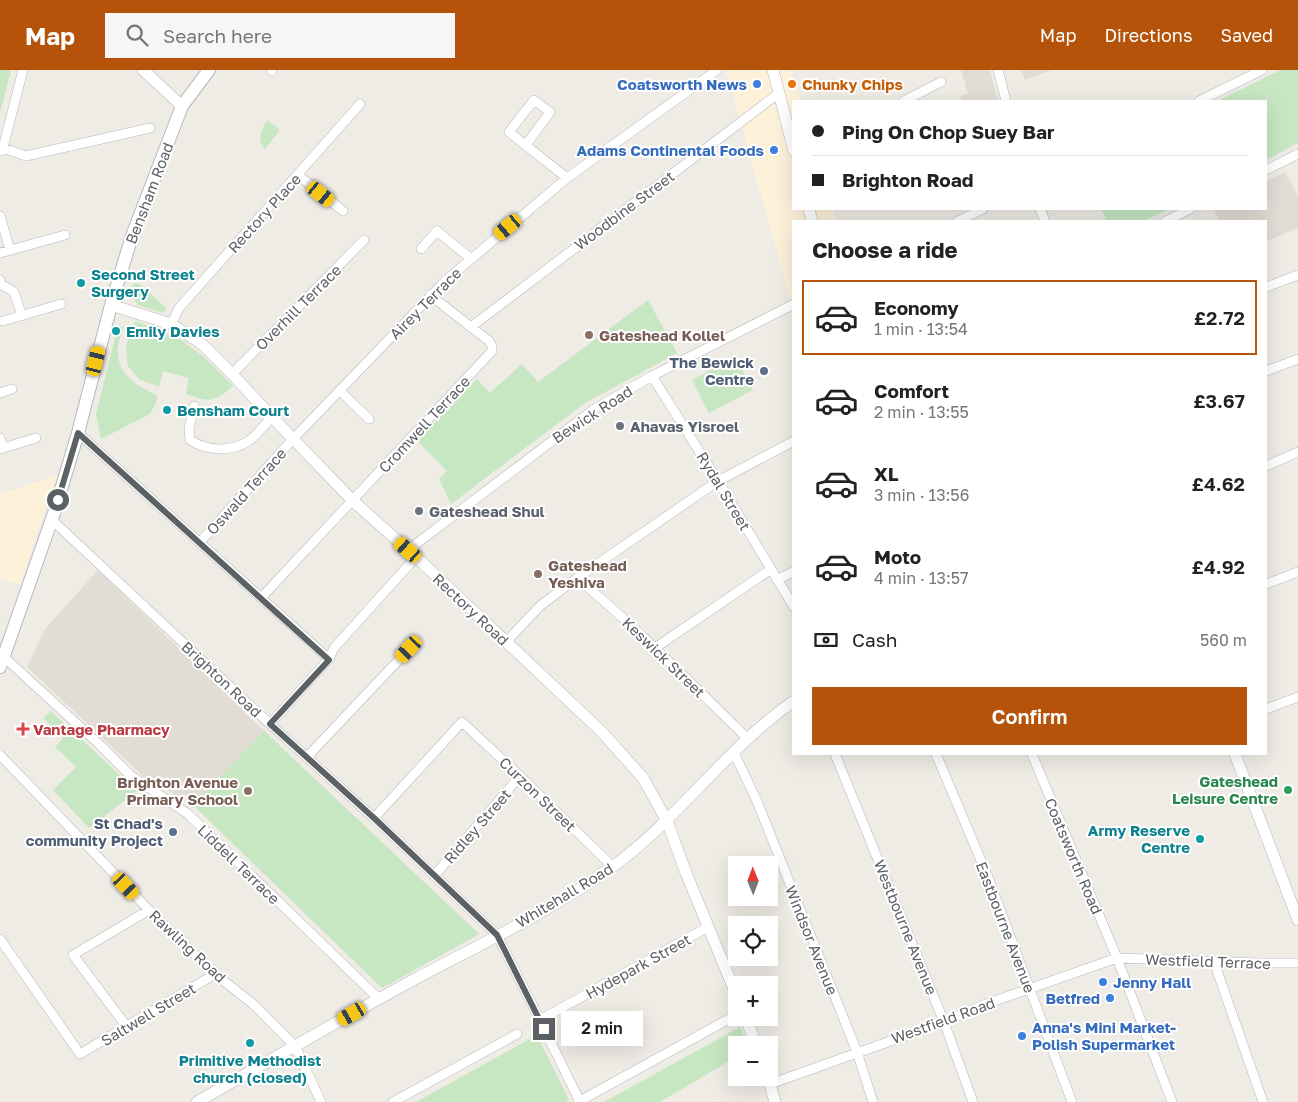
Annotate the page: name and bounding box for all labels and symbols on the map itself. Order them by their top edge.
place label: Coatsworth News [617,75,747,93]
place label: Chunky Chips [802,75,903,93]
marker: Coatsworth News [751,78,763,90]
marker: Chunky Chips [786,78,798,90]
street label: Bensham Road [121,140,177,246]
place label: Adams Continental Foods [577,141,764,159]
marker: Adams Continental Foods [768,144,780,156]
street label: Woodbine Street [571,167,677,253]
street label: Rectory Place [224,169,304,256]
car [304,179,337,209]
car [491,212,524,242]
street label: Overhill Terrace [251,260,345,354]
street label: Airey Terrace [385,263,465,343]
place label: Second Street Surgery [91,265,195,300]
marker: Second Street Surgery [75,277,87,289]
place label: Emily Davies [126,322,220,340]
marker: Emily Davies [110,325,122,337]
place label: Gateshead Kollel [599,326,725,344]
marker: Gateshead Kollel [583,329,595,341]
car [85,345,106,377]
place label: The Bewick Centre [669,353,754,388]
marker: The Bewick Centre [758,365,770,377]
street label: Cromwell Terrace [375,372,474,476]
street label: Bewick Road [549,381,635,447]
place label: Bensham Court [177,401,289,419]
marker: Bensham Court [161,404,173,416]
place label: Ahavas Yisroel [630,417,739,435]
marker: Ahavas Yisroel [614,420,626,432]
street label: Oswald Terrace [202,444,290,538]
street label: Rydal Street [693,448,755,534]
route start [47,489,69,511]
place label: Gateshead Shul [429,502,545,520]
marker: Gateshead Shul [413,505,425,517]
car [391,534,424,566]
place label: Gateshead Yeshiva [548,556,627,591]
marker: Gateshead Yeshiva [532,568,544,580]
street label: Rectory Road [429,569,513,649]
street label: Keswick Street [619,613,709,701]
car [393,633,424,665]
street label: Brighton Road [178,637,266,721]
place label: Vantage Pharmacy [33,720,170,738]
marker: Vantage Pharmacy [17,723,29,735]
street label: Curzon Street [496,753,580,835]
place label: Gateshead Leisure Centre [1172,772,1278,807]
place label: Brighton Avenue Primary School [117,773,238,808]
marker: Gateshead Leisure Centre [1282,784,1294,796]
marker: Brighton Avenue Primary School [242,785,254,797]
street label: Ridley Street [440,785,514,867]
street label: Coatsworth Road [1041,795,1107,917]
place label: St Chad's community Project [26,814,163,849]
street label: Liddell Terrace [194,820,284,908]
place label: Army Reserve Centre [1088,821,1190,856]
marker: St Chad's community Project [167,826,179,838]
marker: Army Reserve Centre [1194,833,1206,845]
north arrow [728,856,778,906]
street label: Westbourne Avenue [871,857,941,998]
street label: Whitehall Road [512,859,616,931]
street label: Eastbourne Avenue [973,859,1039,995]
car [110,870,141,902]
street label: Windsor Avenue [782,883,842,998]
street label: Rawling Road [146,906,230,986]
street label: Hydepark Street [582,930,694,1002]
street label: Westfield Terrace [1145,950,1271,972]
place label: Jenny Hall [1113,973,1191,991]
marker: Jenny Hall [1097,976,1109,988]
street label: Saltwell Street [97,979,199,1049]
place label: Betfred [1045,989,1100,1007]
marker: Betfred [1104,992,1116,1004]
street label: Westfield Road [889,993,997,1047]
car [335,1000,368,1028]
callout: 2 min [562,1012,644,1046]
route end [533,1018,555,1040]
place label: Anna's Mini Market- Polish Supermarket [1032,1018,1176,1053]
marker: Anna's Mini Market- Polish Supermarket [1016,1030,1028,1042]
marker: Primitive Methodist church (closed) [244,1037,256,1049]
place label: Primitive Methodist church (closed) [179,1051,321,1086]

